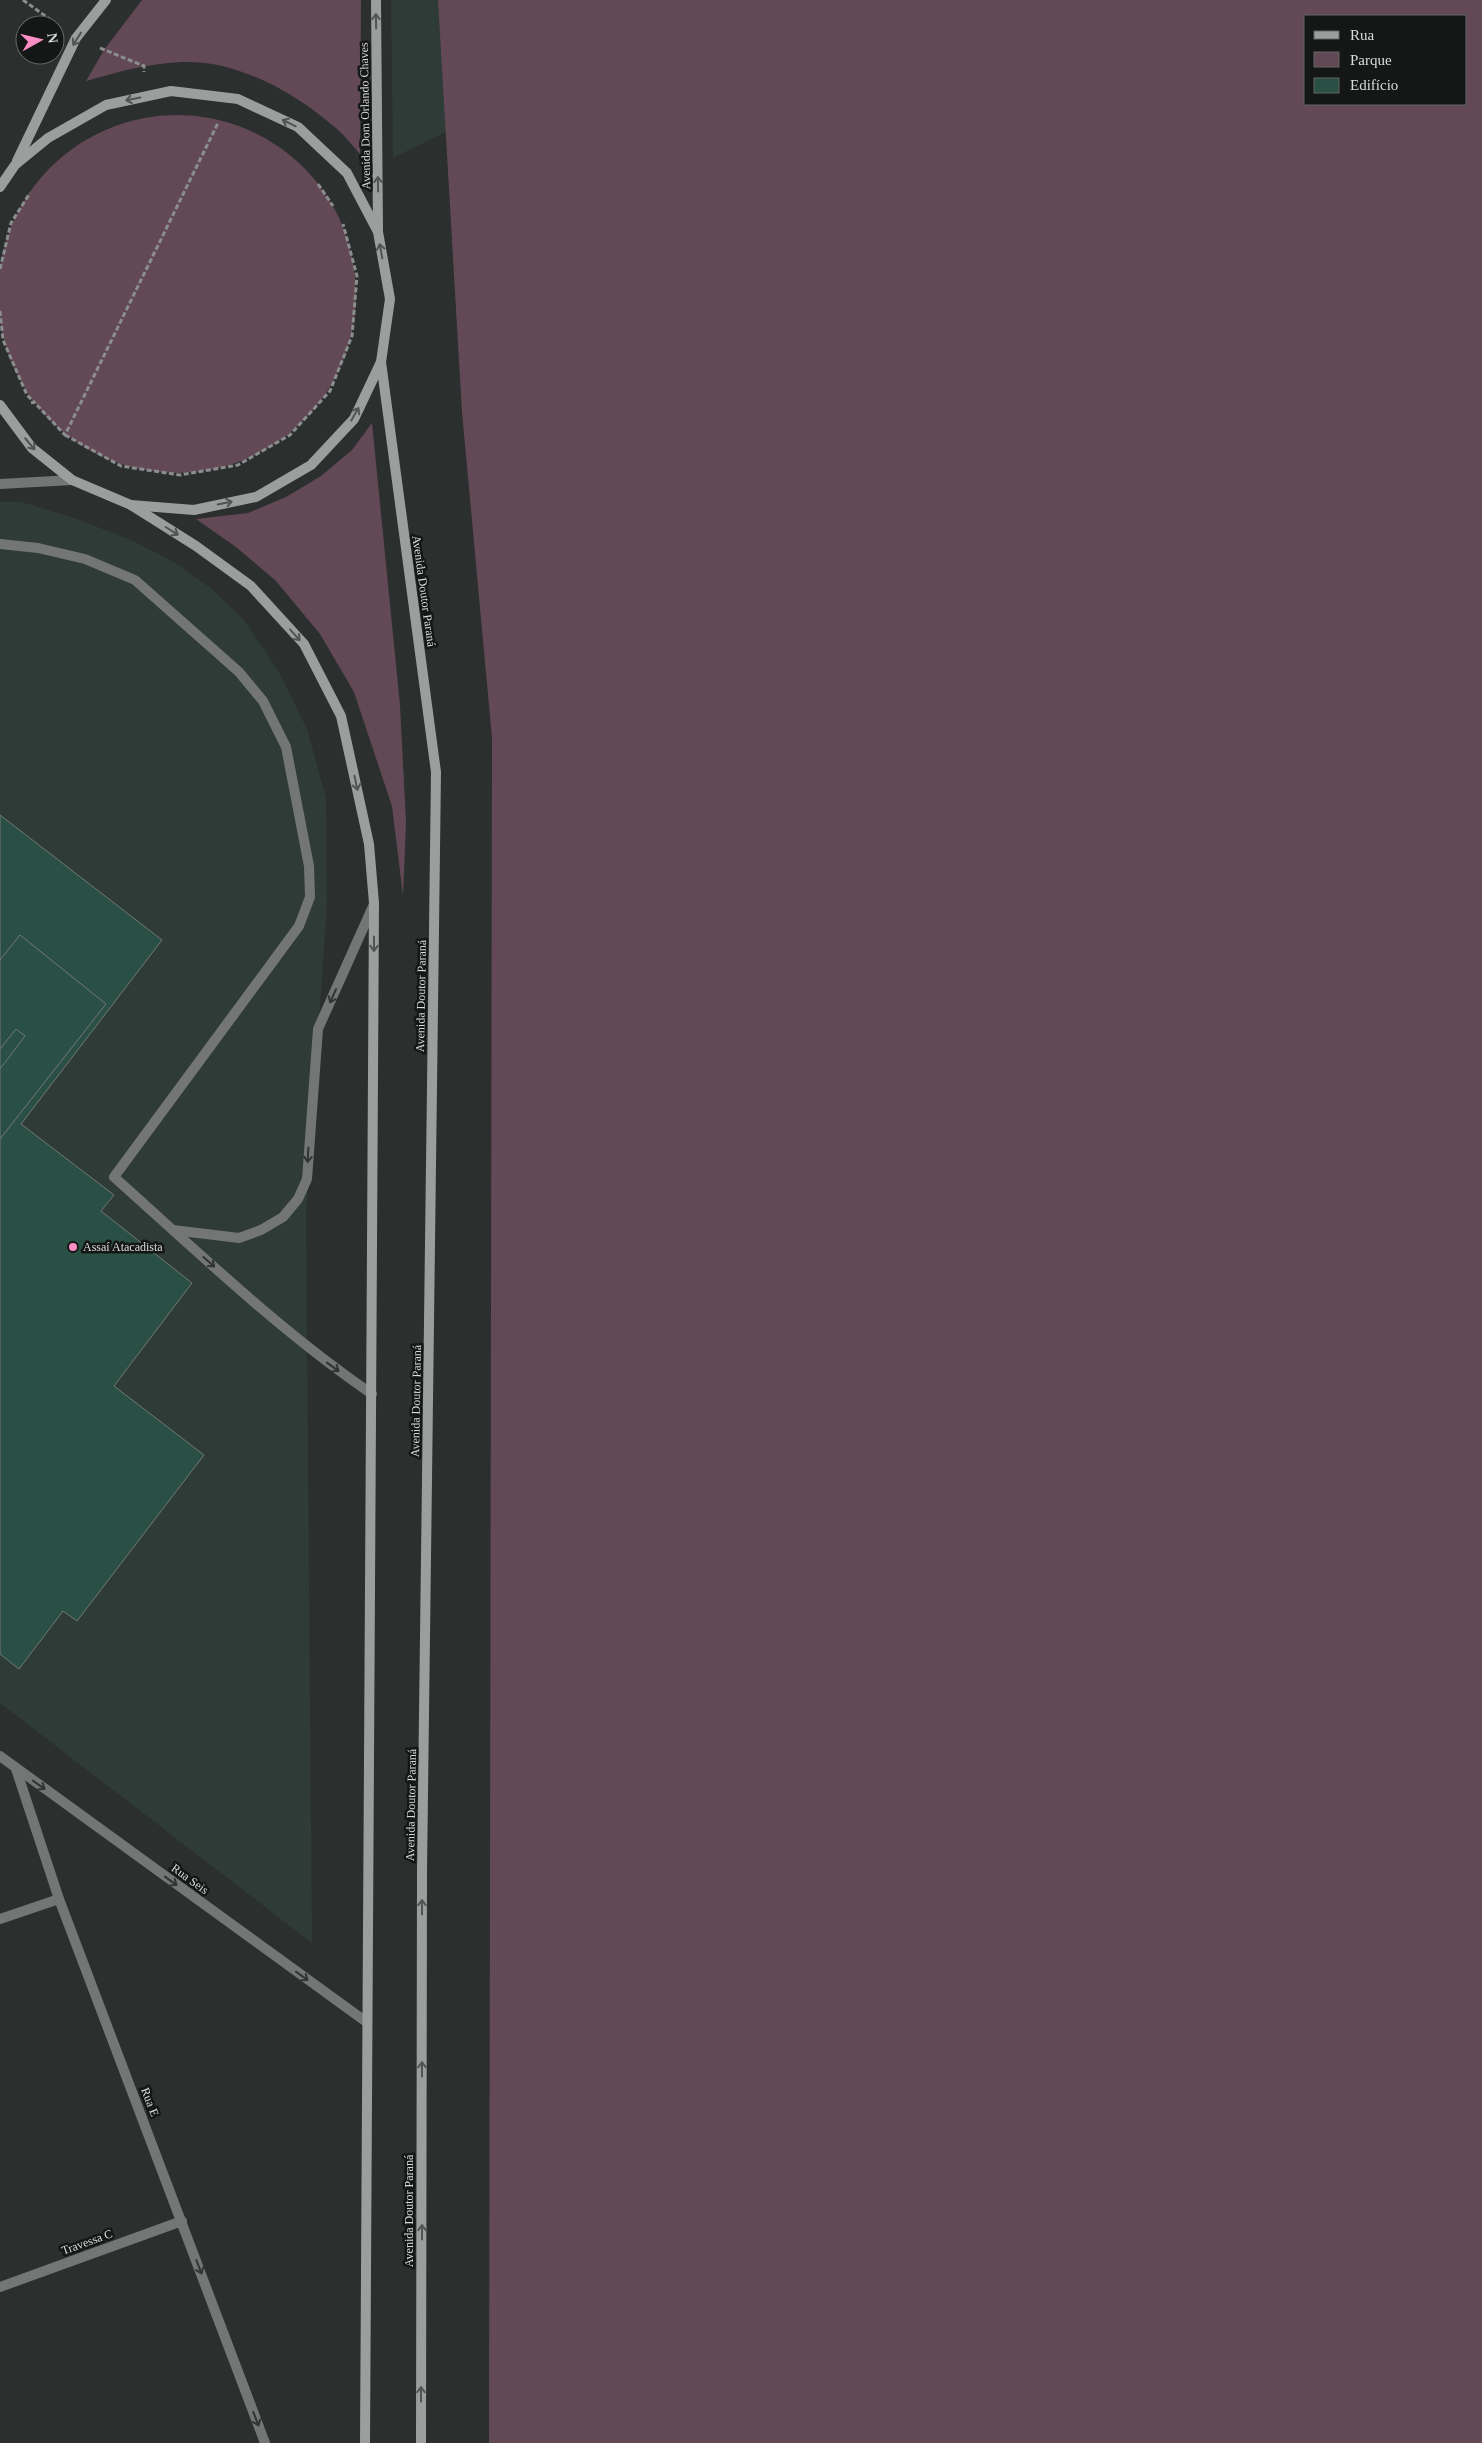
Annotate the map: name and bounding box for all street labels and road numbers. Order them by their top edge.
street label: Avenida Dom Orlando Chaves [357,42,373,190]
street label: Avenida Doutor Paraná [409,534,439,648]
street label: Avenida Doutor Paraná [413,939,429,1052]
street label: Avenida Doutor Paraná [408,1344,424,1457]
street label: Avenida Doutor Paraná [403,1748,419,1861]
street label: Rua Seis [169,1861,212,1897]
street label: Rua E [138,2086,162,2118]
street label: Avenida Doutor Paraná [402,2154,416,2267]
street label: Travessa C [60,2226,114,2258]

